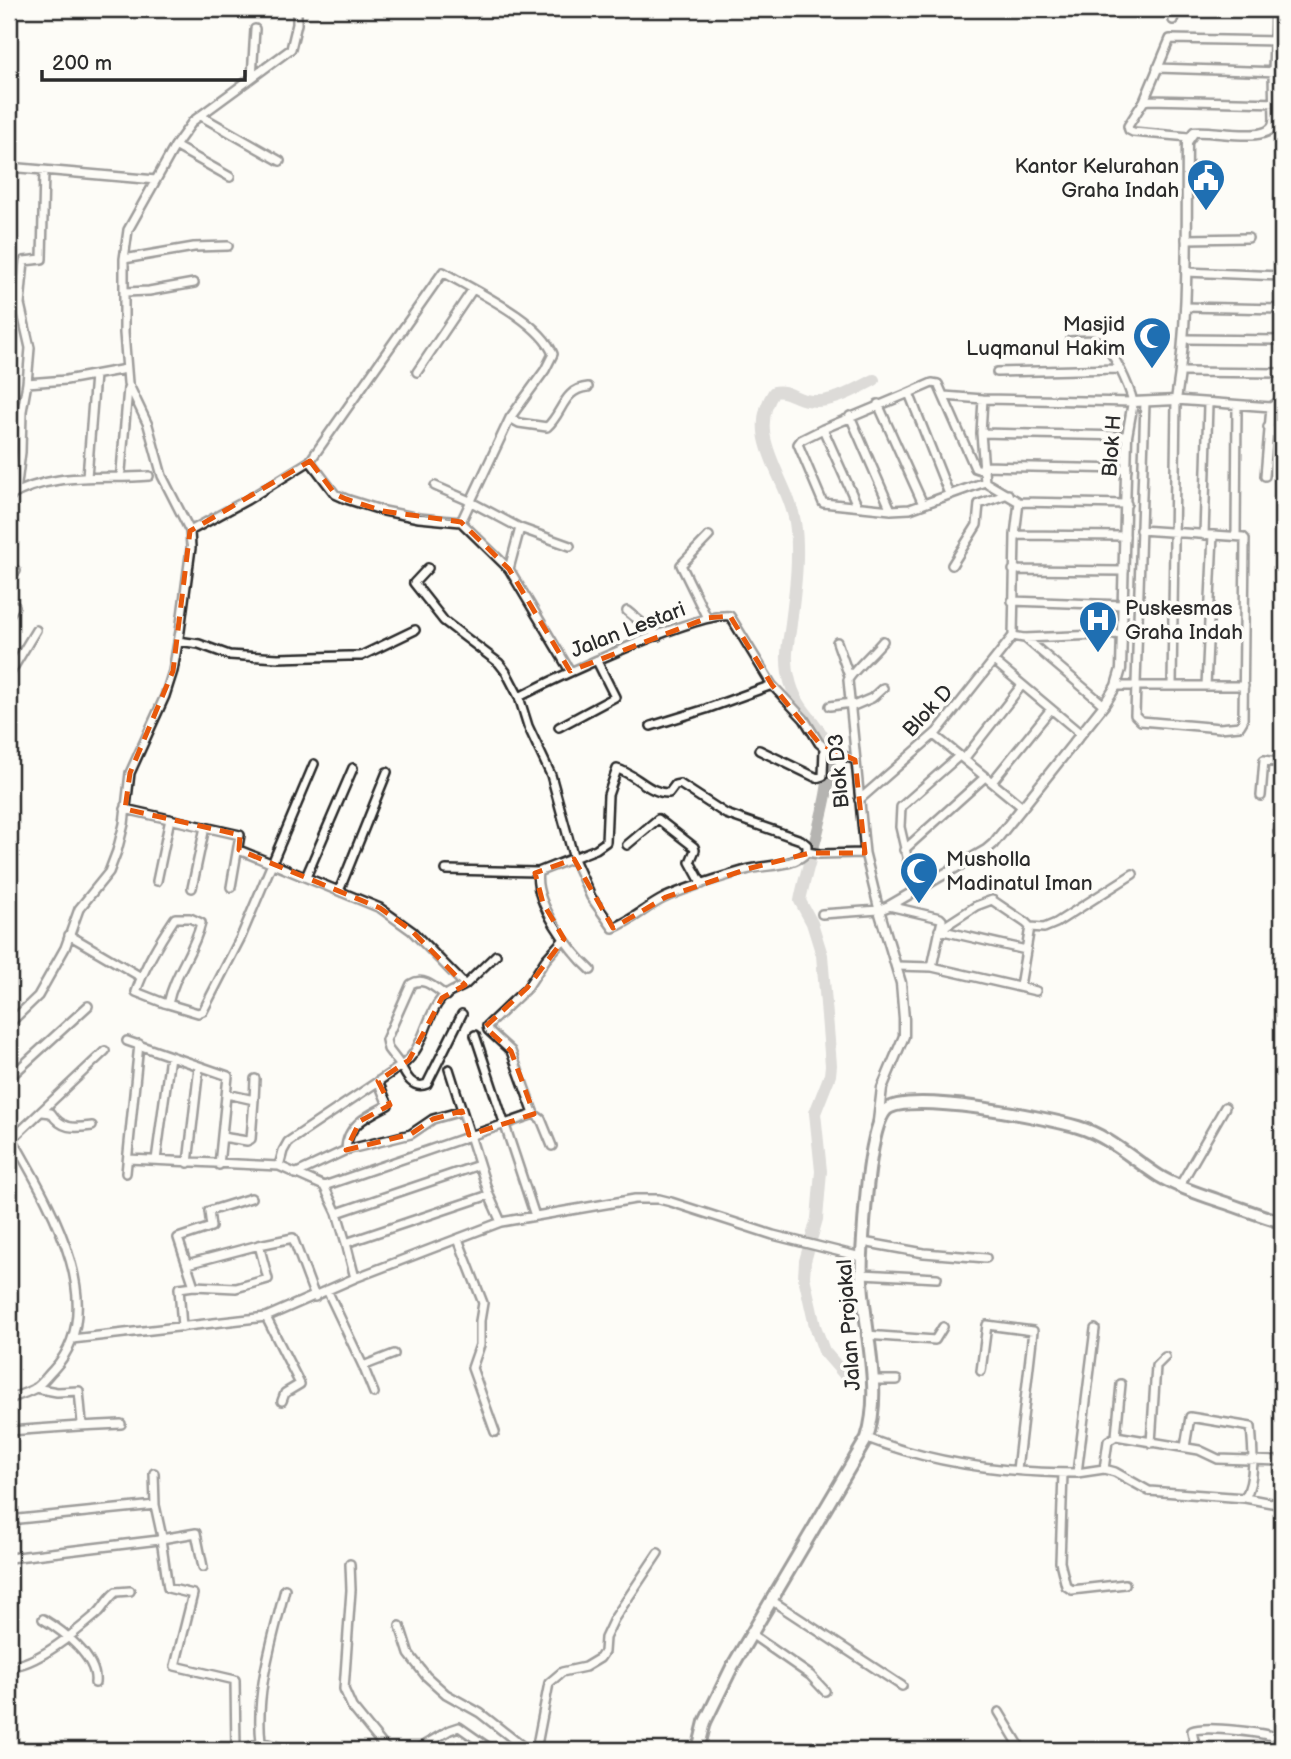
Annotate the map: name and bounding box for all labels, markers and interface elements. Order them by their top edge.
scale bar [42,38,245,82]
text: 200 m [52,51,112,76]
place label: Kantor Kelurahan Graha Indah [1014,154,1179,203]
public building icon: Kantor Kelurahan Graha Indah [1185,157,1227,212]
place label: Masjid Luqmanul Hakim [966,312,1125,361]
mosque icon: Masjid Luqmanul Hakim [1131,315,1173,370]
street label: Blok H [1097,414,1127,478]
place label: Puskesmas Graha Indah [1125,596,1243,645]
street label: Jalan Lestari [567,597,689,663]
hospital icon: Puskesmas Graha Indah [1077,599,1119,654]
street label: Blok D [898,680,958,742]
street label: Blok D3 [823,733,855,809]
place label: Musholla Madinatul Iman [946,847,1093,896]
mosque icon: Musholla Madinatul Iman [898,850,940,905]
street label: Jalan Projakal [832,1258,866,1392]

